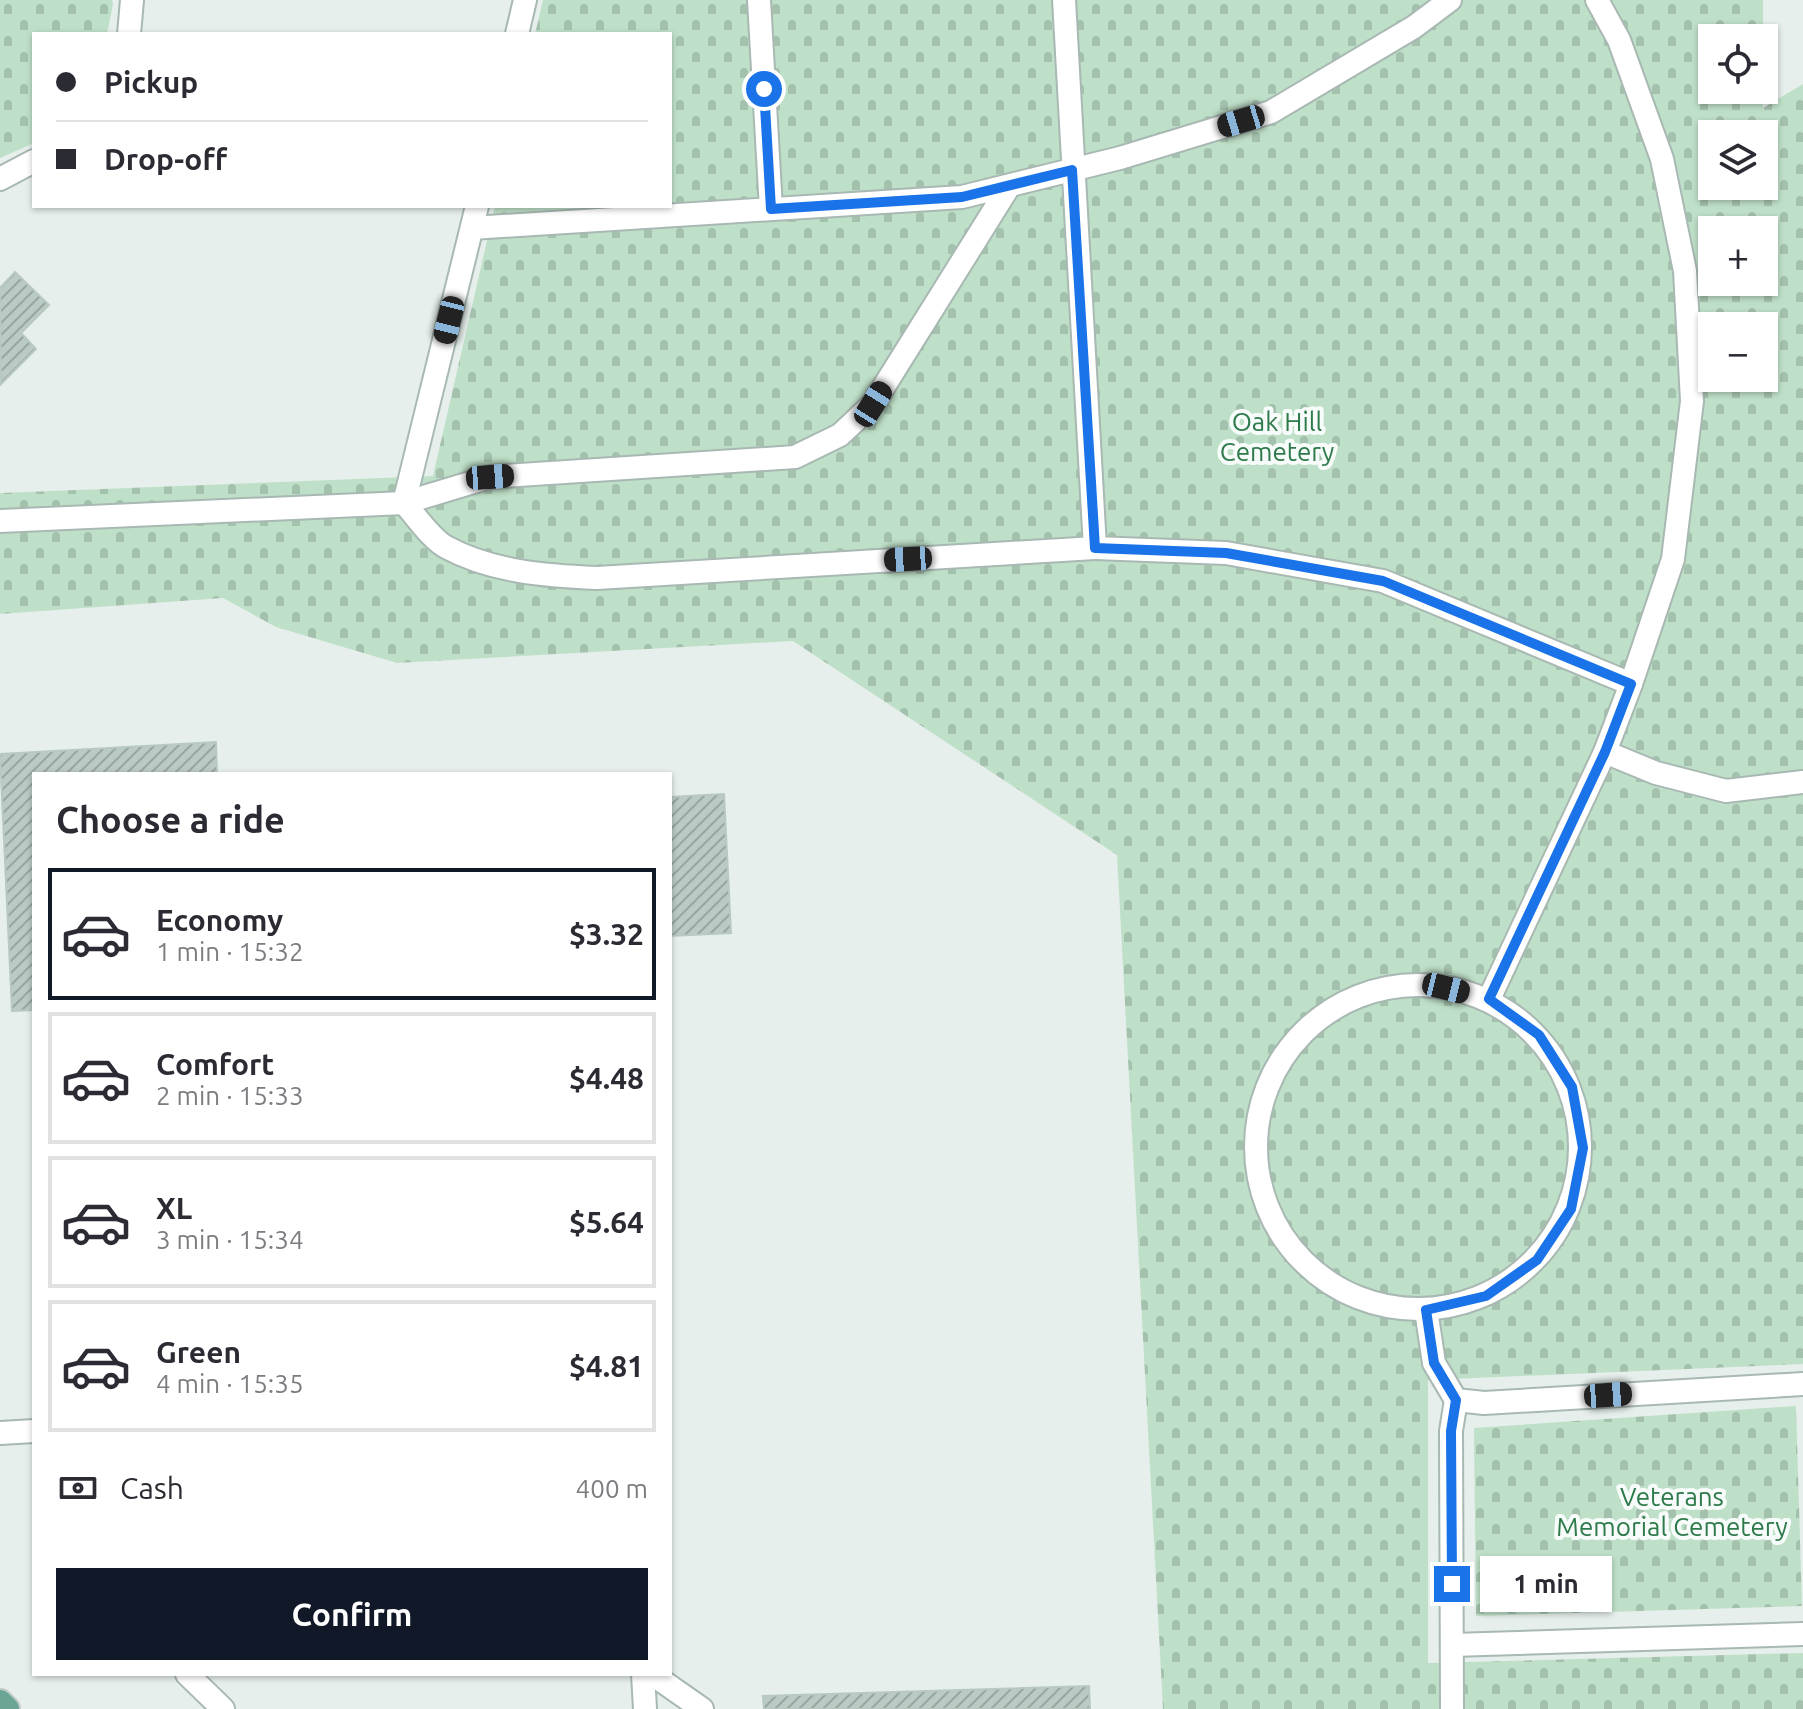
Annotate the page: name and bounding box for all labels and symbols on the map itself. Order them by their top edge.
route start [746,71,782,107]
car [1215,103,1267,139]
car [432,294,466,346]
car [850,377,896,431]
park label: Oak Hill Cemetery [1220,407,1334,466]
car [465,463,515,491]
car [883,546,933,572]
car [1420,971,1472,1005]
car [1583,1381,1633,1409]
park label: Veterans Memorial Cemetery [1556,1482,1788,1541]
callout: 1 min [1480,1556,1612,1612]
route end [1434,1566,1470,1602]

